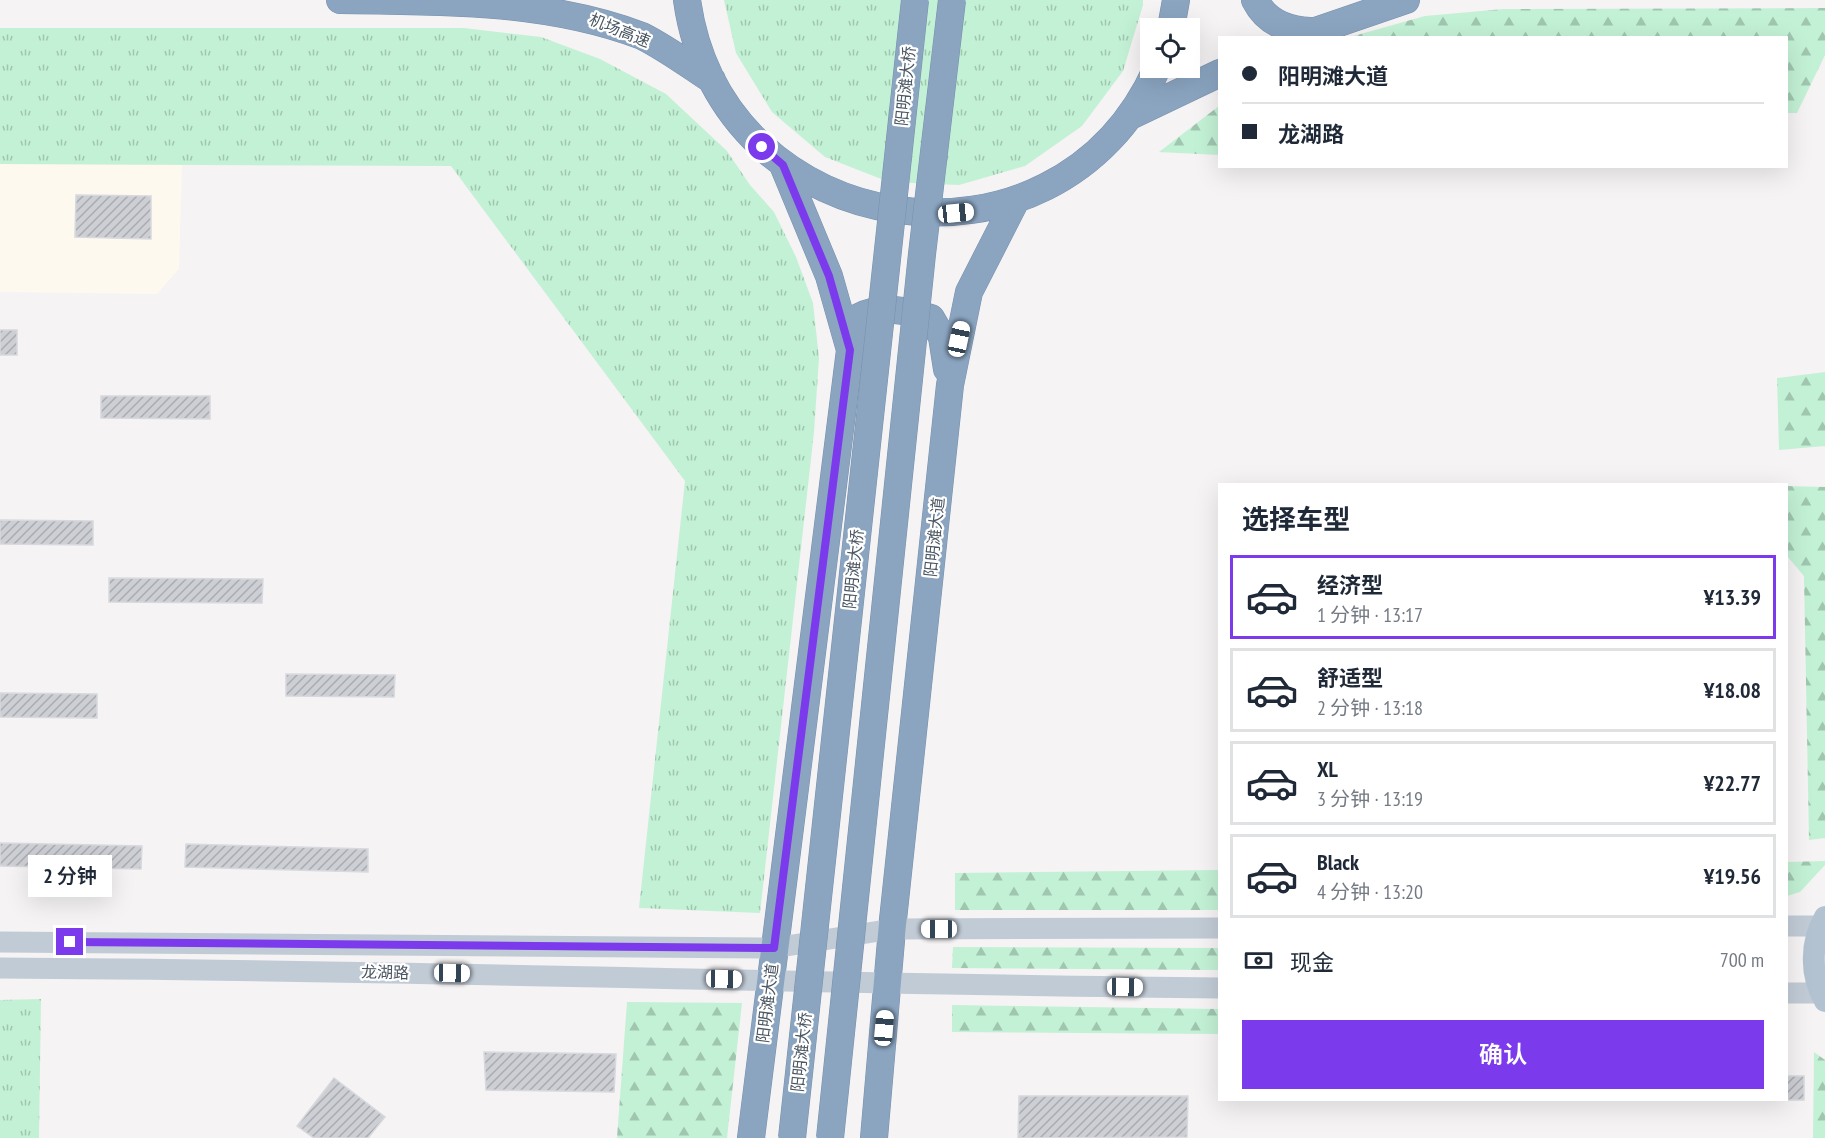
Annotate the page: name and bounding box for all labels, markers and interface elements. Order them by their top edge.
street label: 机场高速 [587,9,653,51]
map controls [1140,18,1200,78]
button: locate [1140,18,1200,78]
street label: 阳明滩大桥 [891,45,919,127]
text: 阳明滩大道 [1278,62,1388,90]
text: 龙湖路 [1278,120,1344,148]
route start [748,133,775,160]
car [937,202,975,224]
car [946,320,972,358]
street label: 阳明滩大道 [920,496,948,578]
text: 选择车型 [1242,502,1350,536]
street label: 阳明滩大桥 [839,528,867,610]
icon: car [1245,570,1299,624]
text: 经济型 [1317,571,1383,599]
text: ¥13.39 [1704,583,1761,611]
text: 1 分钟 · 13:17 [1317,602,1423,628]
icon: car [1245,663,1299,717]
text: 舒适型 [1317,664,1383,692]
text: ¥18.08 [1704,676,1761,704]
text: 2 分钟 · 13:18 [1317,695,1423,721]
text: XL [1317,755,1338,783]
icon: car [1245,756,1299,810]
text: ¥22.77 [1704,769,1761,797]
text: 3 分钟 · 13:19 [1317,786,1423,812]
text: Black [1317,848,1359,876]
icon: car [1245,849,1299,903]
callout: 2 分钟 [28,855,112,897]
text: ¥19.56 [1704,862,1761,890]
text: 2 分钟 [43,863,97,889]
text: 4 分钟 · 13:20 [1317,879,1423,905]
car [921,920,957,938]
route end [56,928,83,955]
icon: cash [1242,944,1275,977]
text: 700 m [1720,947,1764,973]
text: 现金 [1290,948,1334,976]
street label: 龙湖路 [361,962,409,982]
street label: 阳明滩大道 [752,962,782,1044]
car [434,964,470,982]
car [706,970,742,988]
car [1107,978,1143,996]
car [873,1009,895,1047]
street label: 阳明滩大桥 [787,1011,815,1093]
button: 确认 [1242,1020,1764,1089]

